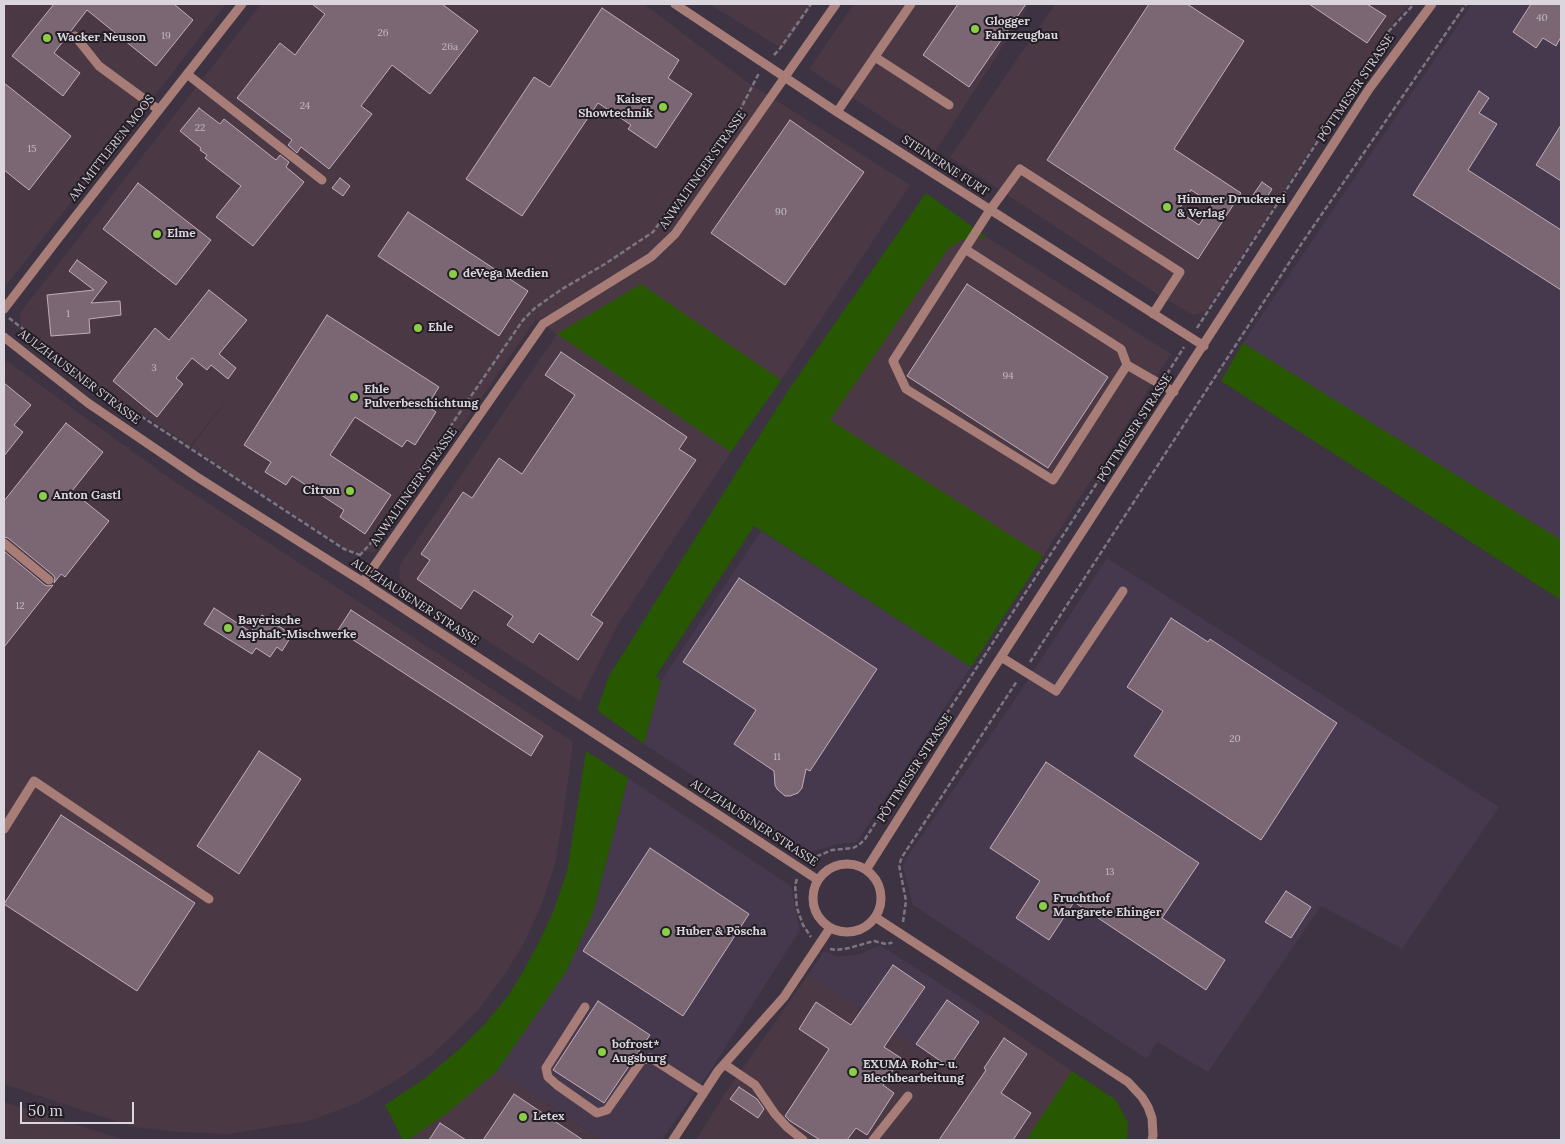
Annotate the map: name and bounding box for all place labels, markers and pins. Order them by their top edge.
place label: Glogger Fahrzeugbau [985,15,1058,43]
marker: Glogger Fahrzeugbau [969,23,981,35]
place label: Wacker Neuson [57,31,146,45]
marker: Wacker Neuson [41,32,53,44]
place label: Kaiser Showtechnik [578,93,653,121]
marker: Kaiser Showtechnik [657,101,669,113]
place label: Himmer Druckerei & Verlag [1177,193,1286,221]
marker: Himmer Druckerei & Verlag [1161,201,1173,213]
place label: Elme [167,227,196,241]
marker: Elme [151,228,163,240]
place label: deVega Medien [463,267,549,281]
marker: deVega Medien [447,268,459,280]
place label: Ehle [428,321,453,335]
marker: Ehle [412,322,424,334]
place label: Ehle Pulverbeschichtung [364,383,478,411]
marker: Ehle Pulverbeschichtung [348,391,360,403]
place label: Citron [303,484,340,498]
marker: Citron [344,485,356,497]
place label: Anton Gastl [53,489,121,503]
marker: Anton Gastl [37,490,49,502]
place label: Bayerische Asphalt-Mischwerke [238,614,356,642]
marker: Bayerische Asphalt-Mischwerke [222,622,234,634]
place label: Fruchthof Margarete Ehinger [1053,892,1161,920]
marker: Fruchthof Margarete Ehinger [1037,900,1049,912]
place label: Huber & Pöscha [676,925,766,939]
marker: Huber & Pöscha [660,926,672,938]
place label: bofrost* Augsburg [612,1038,666,1066]
marker: bofrost* Augsburg [596,1046,608,1058]
place label: EXUMA Rohr- u. Blechbearbeitung [863,1058,964,1086]
marker: EXUMA Rohr- u. Blechbearbeitung [847,1066,859,1078]
place label: Letex [533,1110,565,1124]
marker: Letex [517,1111,529,1123]

